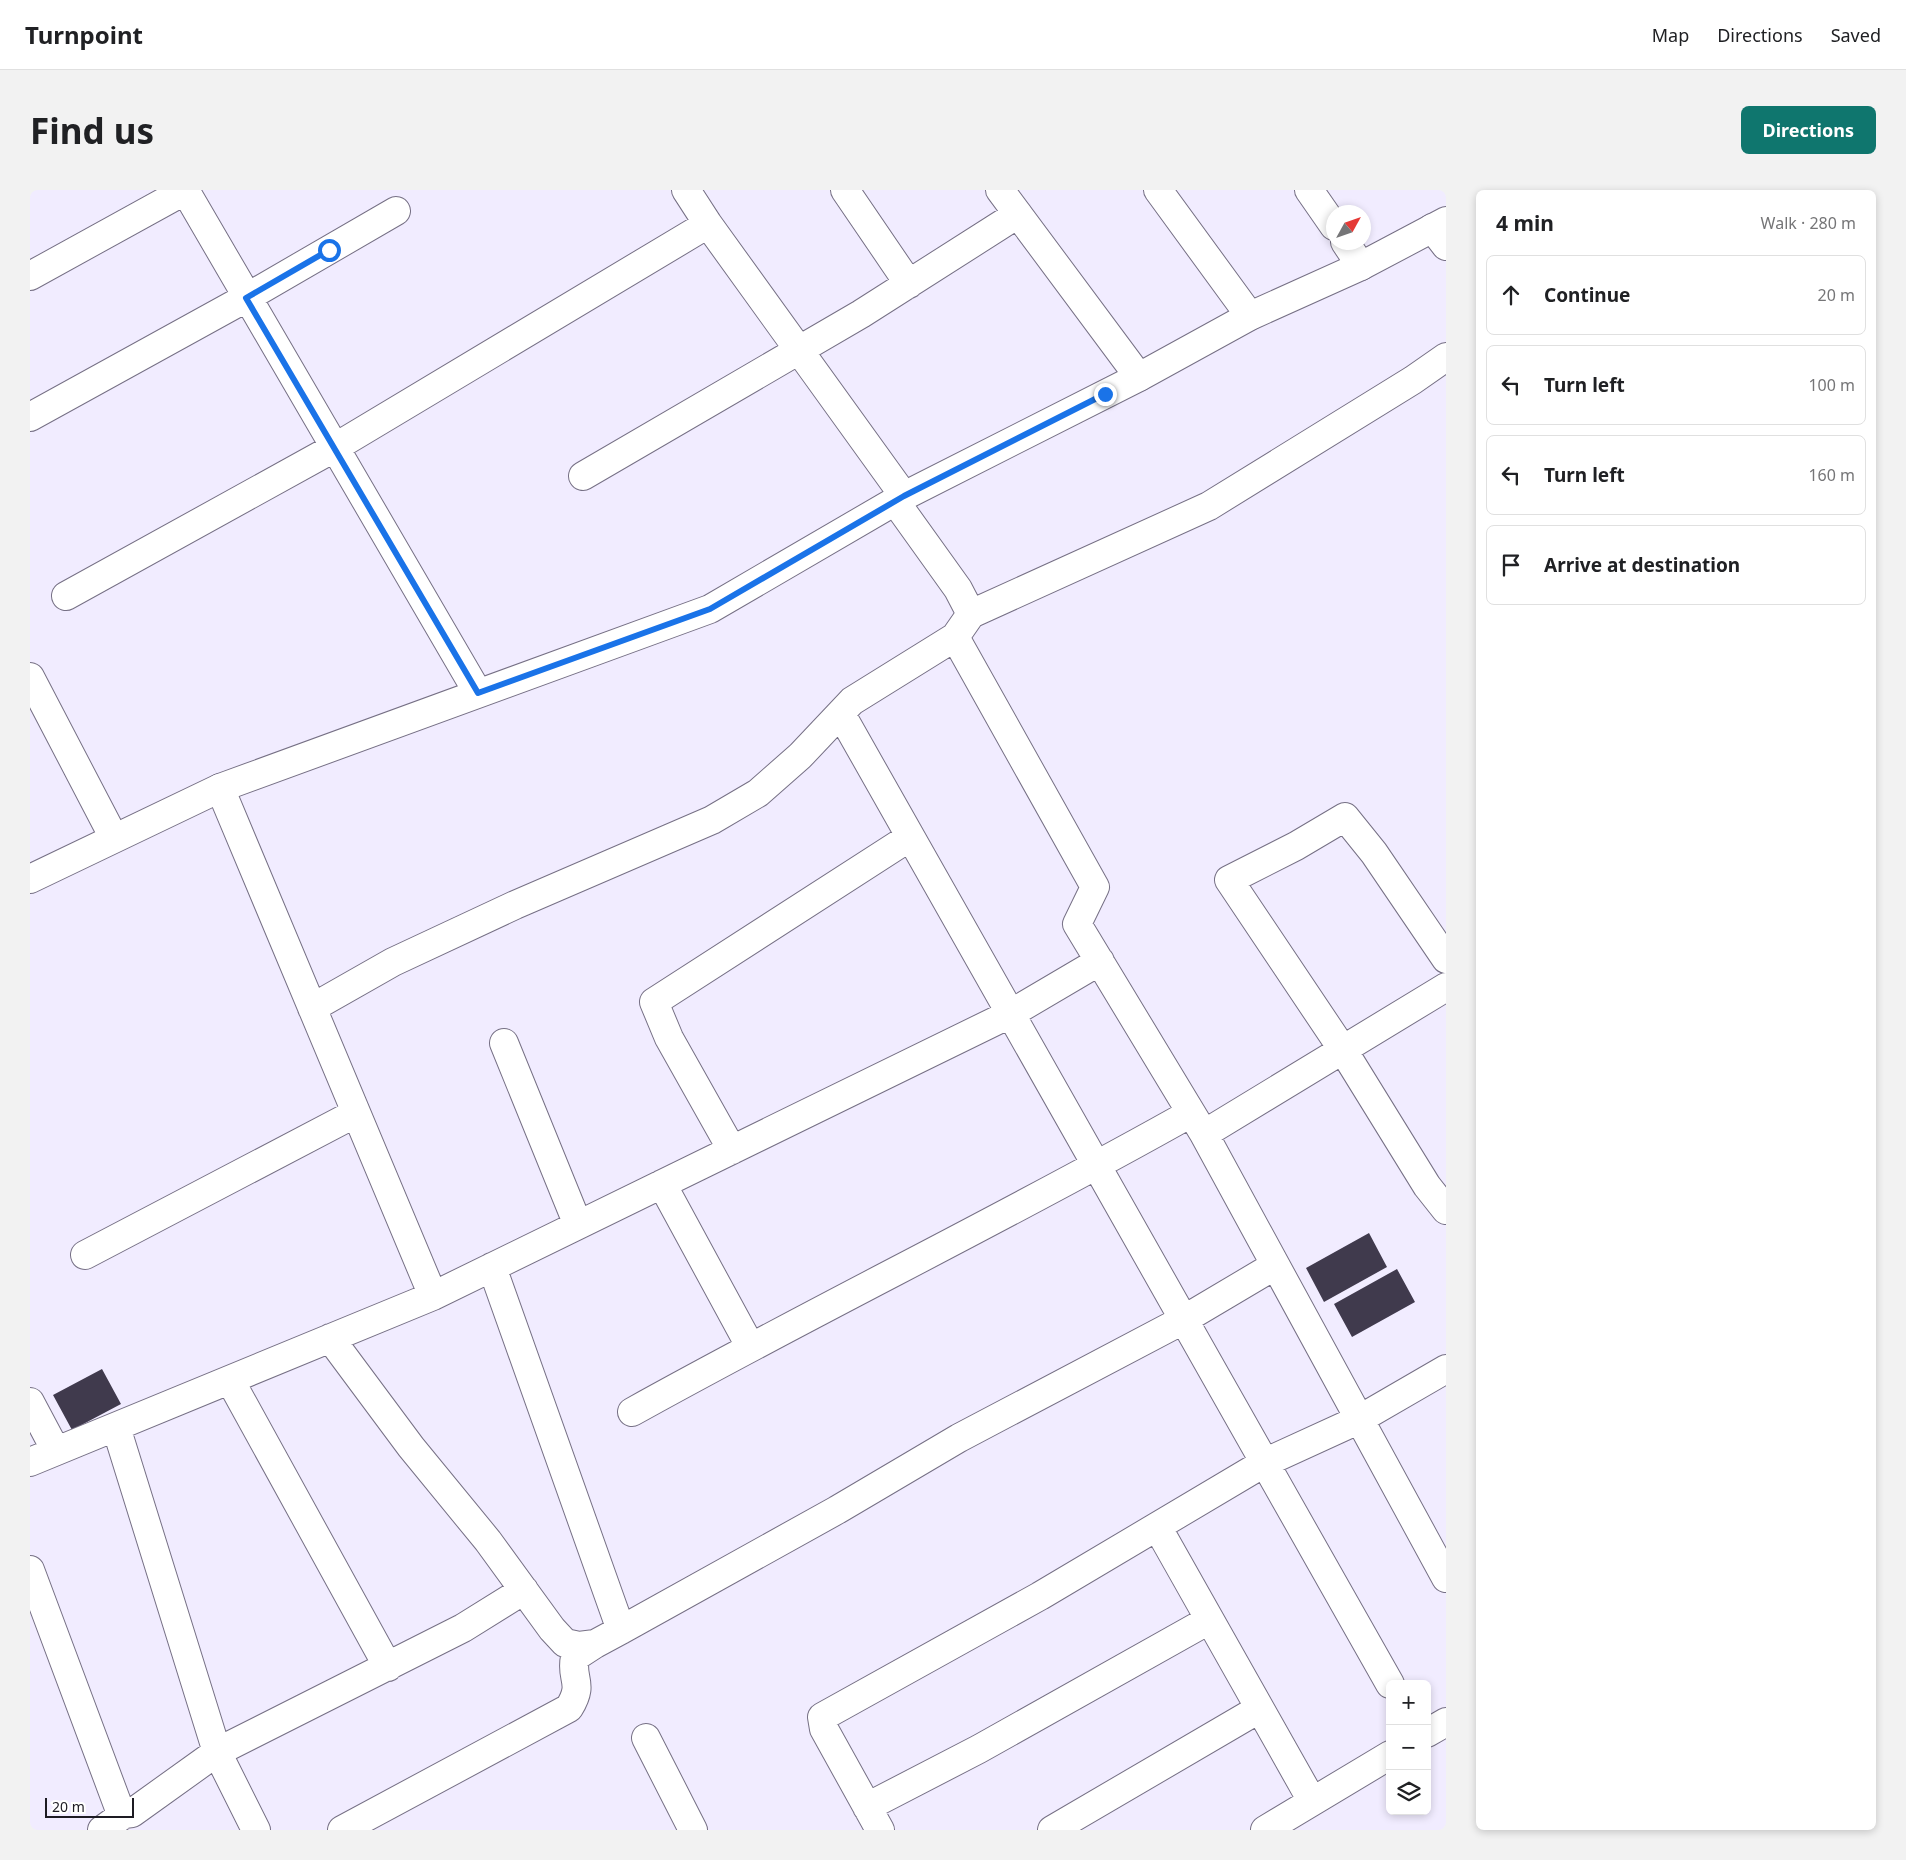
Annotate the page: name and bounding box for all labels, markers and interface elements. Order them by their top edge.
text: Turnpoint [25,18,143,51]
text: Map [1652,23,1689,47]
text: Directions [1717,23,1803,47]
text: Saved [1831,23,1881,47]
button: Directions [1741,106,1876,154]
text: Find us [30,107,154,154]
north arrow [1326,205,1371,250]
text: 4 min [1496,209,1554,237]
text: Walk · 280 m [1761,212,1856,234]
route start [318,239,341,262]
icon: ahead [1497,281,1525,309]
text: Continue [1544,282,1630,308]
text: 20 m [1818,284,1855,306]
icon: left [1497,371,1525,399]
text: Turn left [1544,372,1625,398]
text: 100 m [1808,374,1855,396]
route end [1094,383,1117,406]
icon: left [1497,461,1525,489]
text: Turn left [1544,462,1625,488]
text: 160 m [1808,464,1855,486]
icon: arrive [1497,551,1525,579]
text: Arrive at destination [1544,552,1740,578]
map controls [1386,1680,1431,1815]
button: + [1386,1680,1431,1725]
button: − [1386,1725,1431,1770]
button: layers [1386,1770,1431,1815]
scale bar [45,1795,134,1818]
text: 20 m [52,1797,85,1816]

